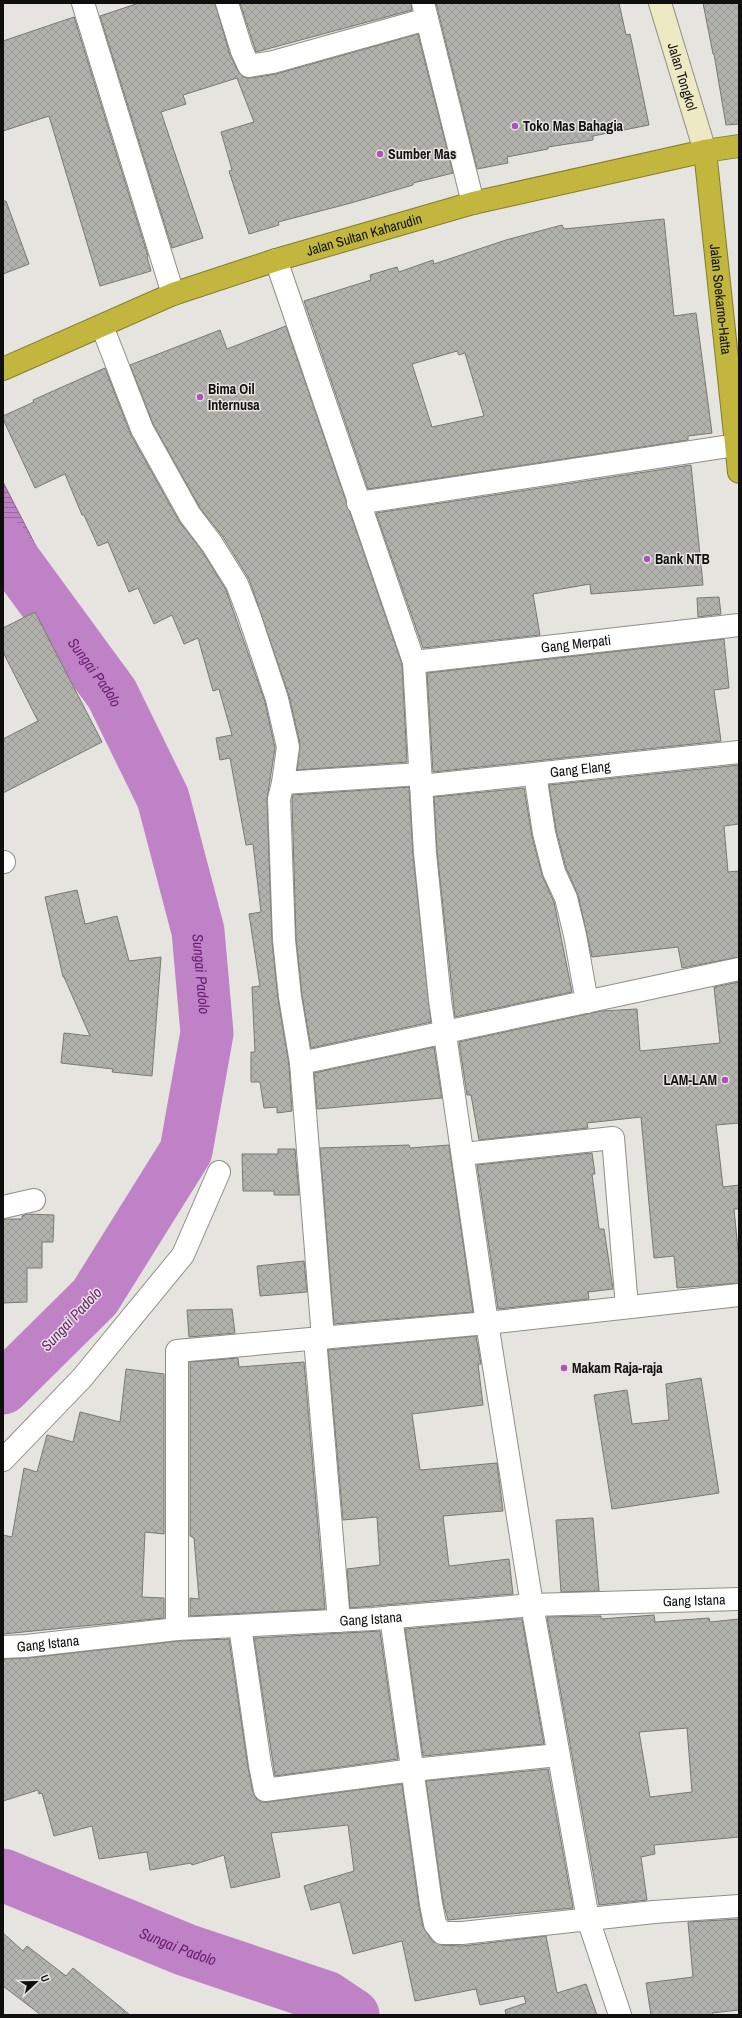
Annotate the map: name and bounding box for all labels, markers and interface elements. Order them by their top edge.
street label: Jalan Tongkol [664,41,701,113]
place label: Toko Mas Bahagia [523,117,624,135]
marker: Toko Mas Bahagia [510,121,520,131]
place label: Sumber Mas [388,145,456,163]
marker: Sumber Mas [375,149,385,159]
street label: Jalan Sultan Kaharudin [304,209,424,260]
street label: Jalan Soekarno-Hatta [706,243,736,356]
place label: Bima Oil Internusa [208,380,260,414]
marker: Bima Oil Internusa [195,392,205,402]
place label: Bank NTB [655,550,710,568]
marker: Bank NTB [642,554,652,564]
street label: Gang Merpati [540,631,612,656]
water label: Sungai Padolo [63,633,127,710]
street label: Gang Elang [549,757,612,781]
water label: Sungai Padolo [188,933,216,1015]
place label: LAM-LAM [663,1071,717,1089]
marker: LAM-LAM [720,1075,730,1085]
water label: Sungai Padolo [36,1282,106,1356]
place label: Makam Raja-raja [572,1359,663,1377]
marker: Makam Raja-raja [559,1363,569,1373]
street label: Gang Istana [663,1590,726,1610]
street label: Gang Istana [339,1607,403,1630]
street label: Gang Istana [16,1631,81,1655]
water label: Sungai Padolo [137,1922,219,1970]
north arrow [16,1962,56,2002]
text: U [38,1973,53,1984]

